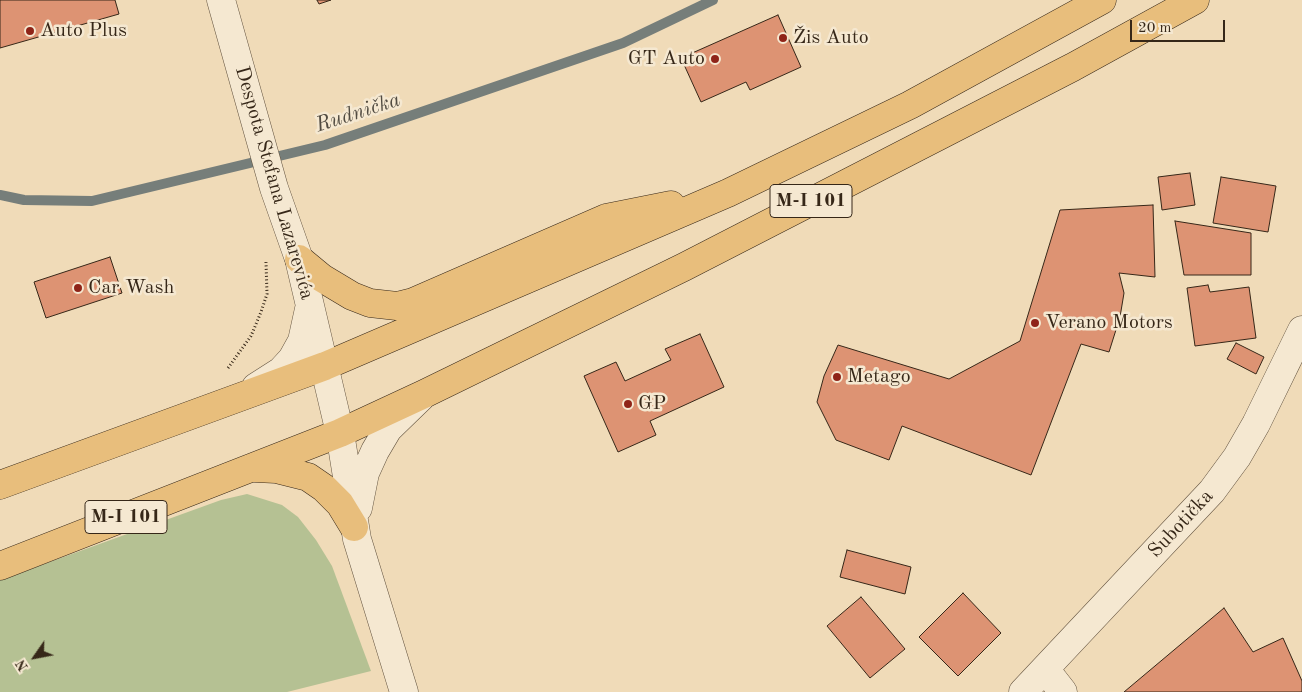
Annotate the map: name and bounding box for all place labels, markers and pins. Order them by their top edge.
place label: Auto Plus [40,19,127,43]
marker: Auto Plus [24,25,36,37]
place label: Žis Auto [793,26,869,50]
marker: Žis Auto [777,32,789,44]
place label: GT Auto [628,47,705,71]
marker: GT Auto [709,53,721,65]
place label: Car Wash [88,276,174,300]
marker: Car Wash [72,282,84,294]
place label: Verano Motors [1045,311,1173,335]
marker: Verano Motors [1029,317,1041,329]
place label: Metago [847,365,911,389]
marker: Metago [831,371,843,383]
place label: GP [638,392,666,416]
marker: GP [622,398,634,410]

